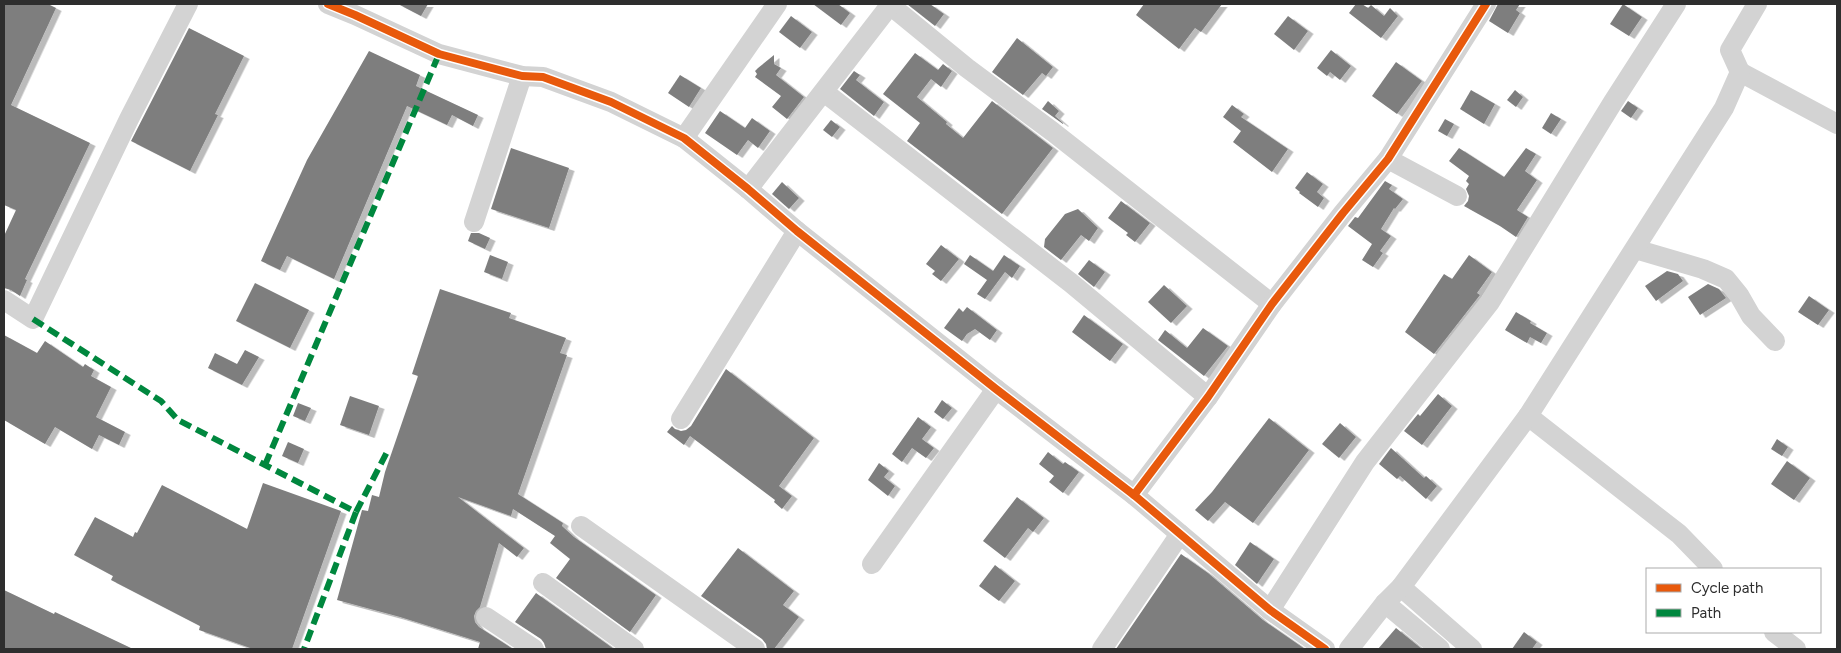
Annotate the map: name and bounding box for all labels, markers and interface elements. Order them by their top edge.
legend [1646,568,1821,633]
text: Cycle path [1691,579,1763,597]
text: Path [1691,604,1721,622]

